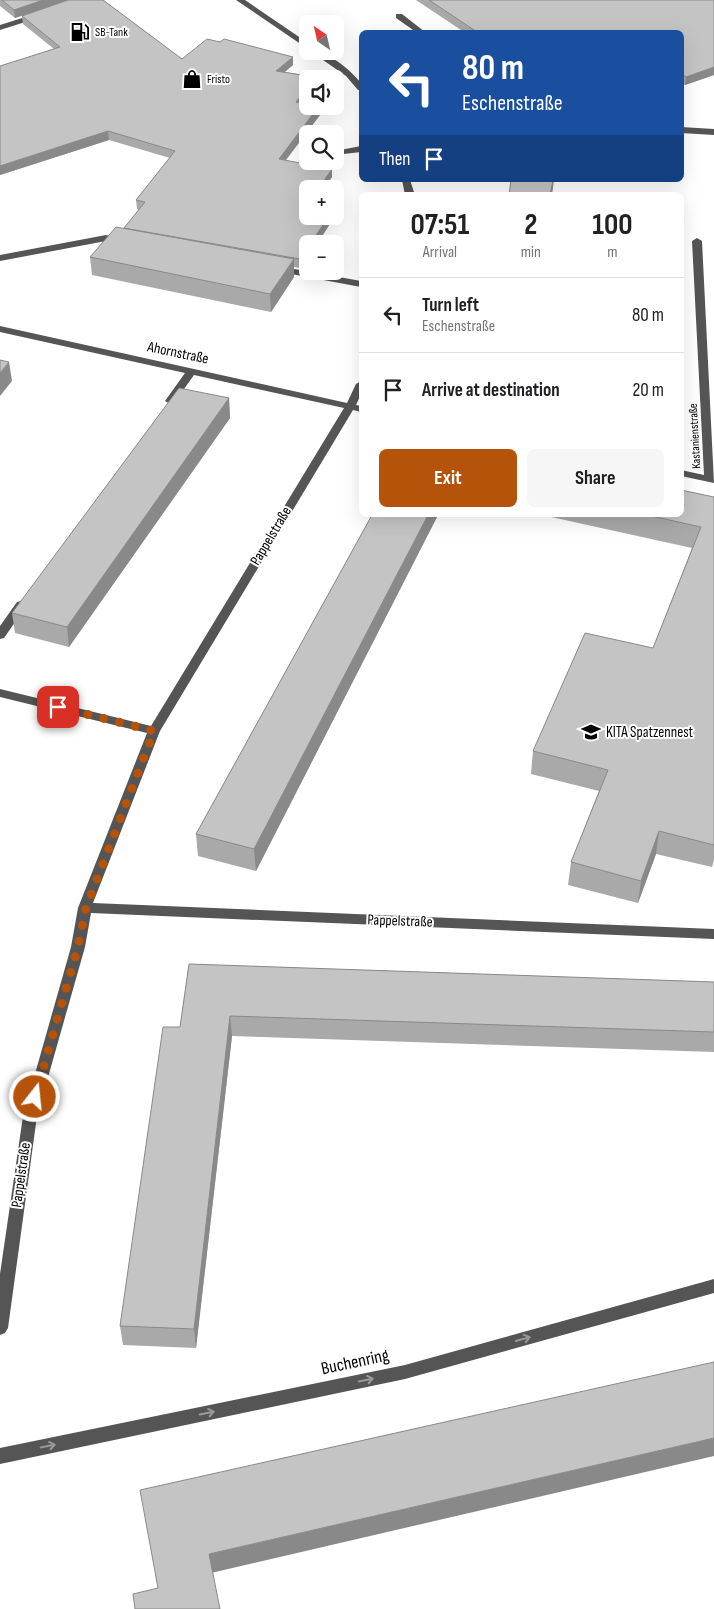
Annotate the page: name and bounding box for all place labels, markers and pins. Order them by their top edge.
fuel station icon: SB-Tank [69,21,91,43]
place label: SB-Tank [95,25,128,40]
shop icon: Fristo [181,68,203,90]
place label: Fristo [207,72,230,87]
pin [37,686,79,728]
school or university icon: KITA Spatzennest [580,721,602,743]
place label: KITA Spatzennest [606,723,694,742]

